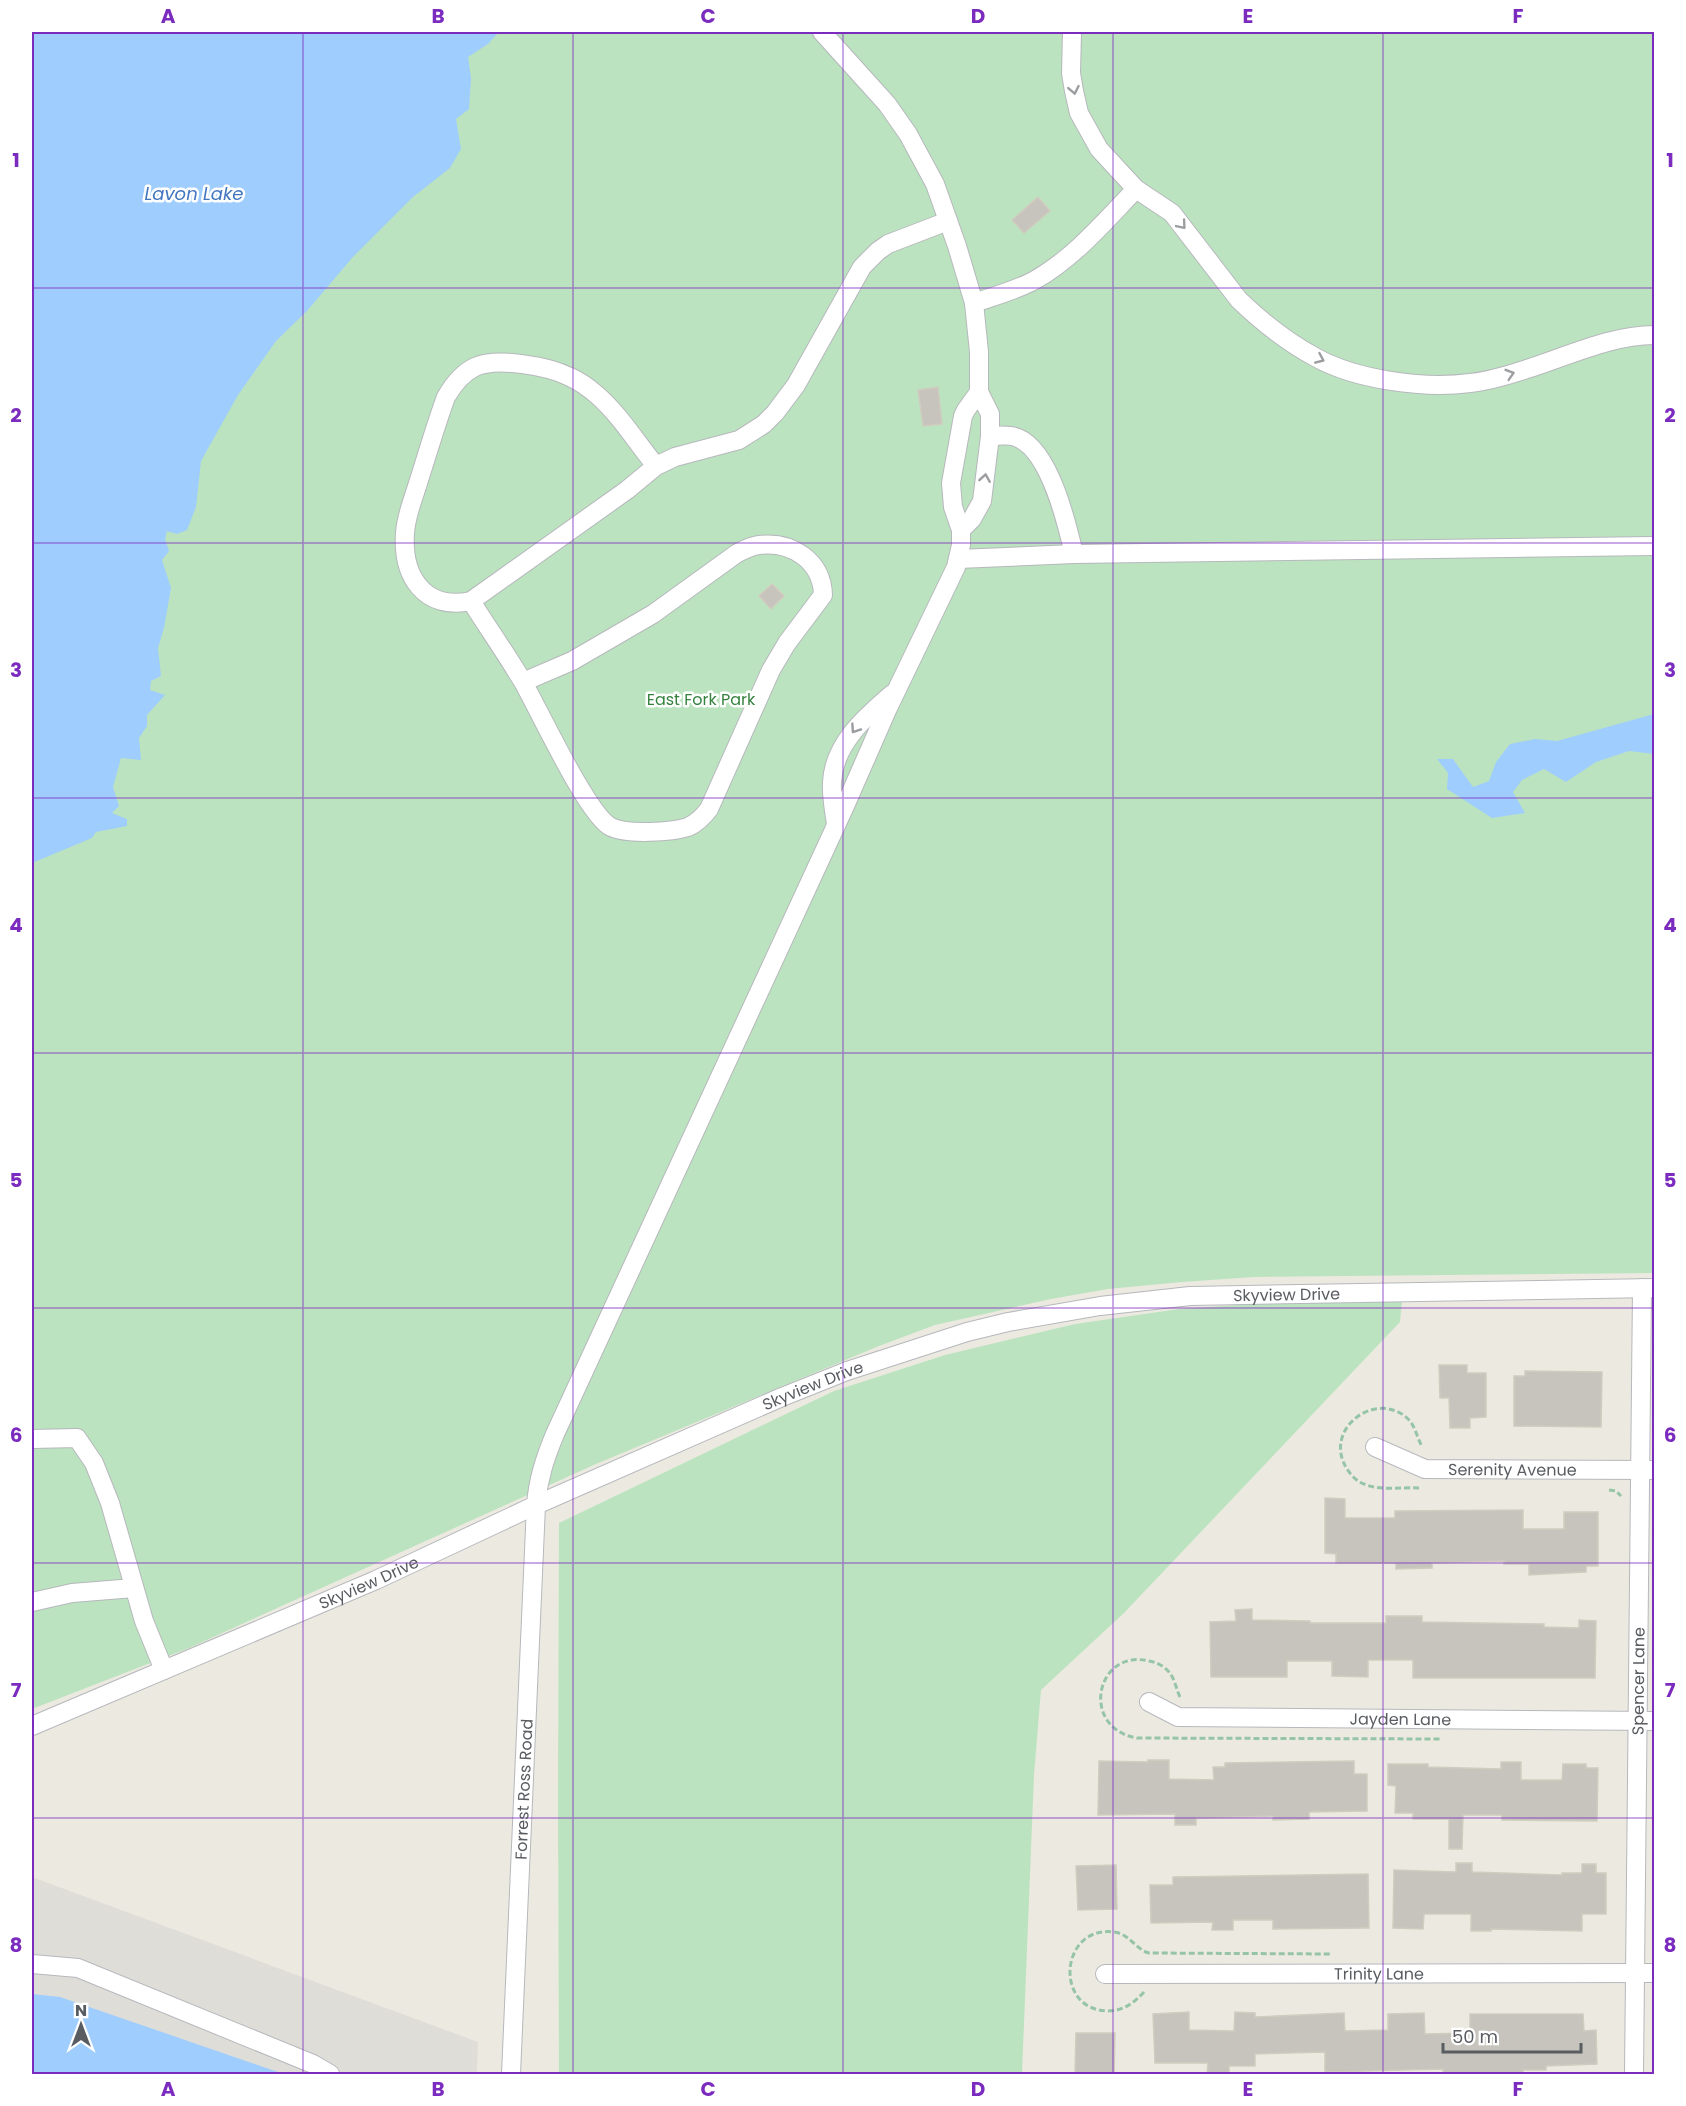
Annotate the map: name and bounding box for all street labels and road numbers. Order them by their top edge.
street label: Skyview Drive [1233,1282,1340,1307]
street label: Skyview Drive [759,1355,866,1416]
street label: Serenity Avenue [1448,1458,1577,1482]
street label: Skyview Drive [315,1551,423,1615]
street label: Spencer Lane [1626,1627,1651,1735]
street label: Jayden Lane [1349,1707,1451,1731]
street label: Forrest Ross Road [509,1718,539,1860]
street label: Trinity Lane [1334,1962,1424,1986]

